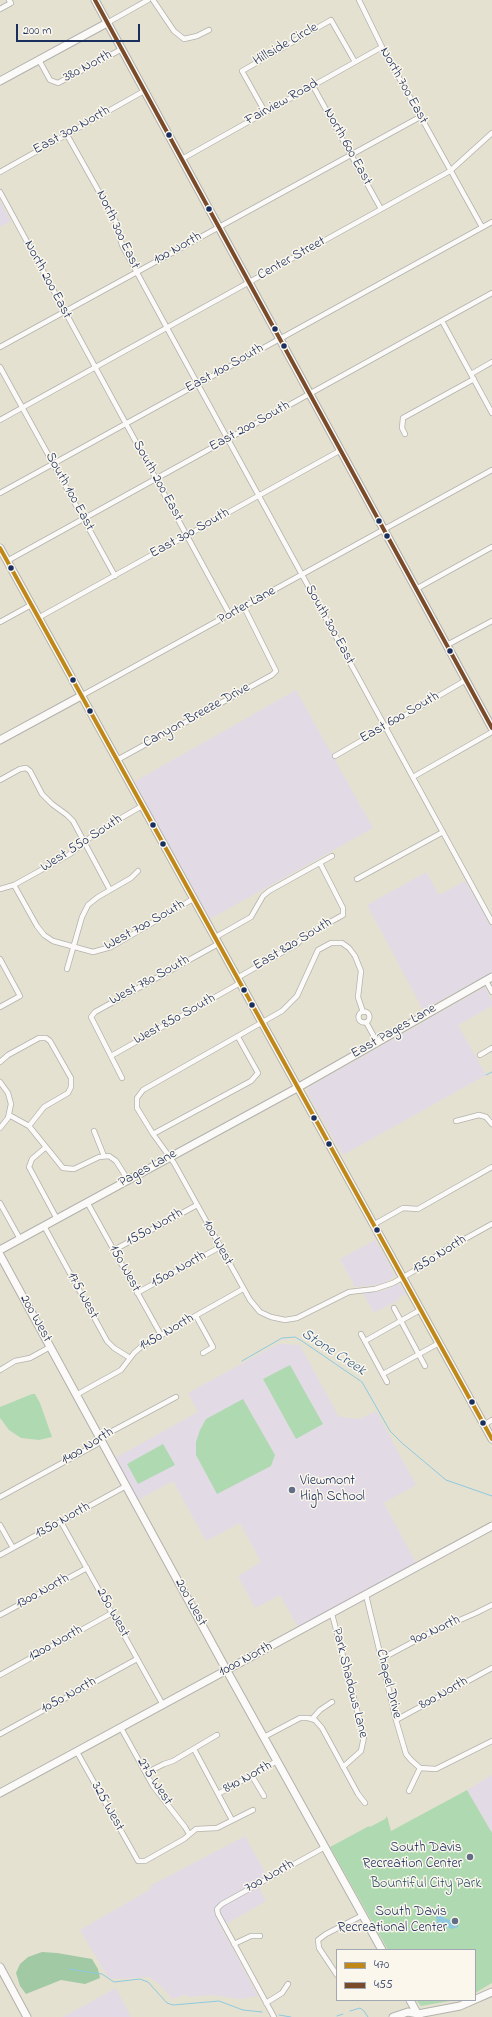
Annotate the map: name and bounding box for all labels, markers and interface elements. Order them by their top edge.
scale bar [18,16,142,42]
street label: Hillside Circle [251,20,321,70]
text: 200 m [23,22,52,40]
street label: North 700 East [375,45,431,127]
street label: 380 North [61,47,115,87]
street label: Fairview Road [243,76,321,130]
street label: East 300 North [31,103,113,159]
street label: North 600 East [319,106,375,188]
unlabelled marker [164,130,174,140]
street label: North 300 East [91,188,143,272]
unlabelled marker [204,204,214,214]
street label: 100 North [151,229,205,269]
street label: Center Street [255,233,329,285]
street label: North 200 East [19,238,75,322]
unlabelled marker [270,324,280,334]
street label: East 100 South [183,341,267,397]
unlabelled marker [279,341,289,351]
street label: East 200 South [207,398,293,456]
street label: South 200 East [128,438,186,524]
street label: South 100 East [41,450,97,534]
street label: East 300 South [147,505,233,563]
unlabelled marker [374,516,384,526]
unlabelled marker [382,531,392,541]
unlabelled marker [6,563,16,573]
street label: South 300 East [300,582,358,668]
street label: Porter Lane [215,583,279,629]
unlabelled marker [445,646,455,656]
unlabelled marker [68,675,78,685]
street label: Canyon Breeze Drive [141,680,253,752]
street label: East 600 South [357,689,443,747]
unlabelled marker [85,706,95,716]
street label: West 550 South [38,811,126,877]
unlabelled marker [148,820,158,830]
unlabelled marker [158,839,168,849]
street label: West 700 South [102,897,188,955]
street label: East 820 South [251,915,335,975]
street label: West 780 South [107,952,193,1010]
unlabelled marker [239,985,249,995]
street label: West 850 South [131,991,219,1049]
unlabelled marker [247,1000,257,1010]
street label: East Pages Lane [349,1001,439,1063]
unlabelled marker [309,1113,319,1123]
unlabelled marker [324,1139,334,1149]
street label: Pages Lane [116,1146,180,1192]
street label: 1550 North [124,1206,186,1250]
street label: 100 West [198,1217,236,1269]
unlabelled marker [372,1225,382,1235]
street label: 1350 North [410,1232,470,1278]
street label: 150 West [104,1243,144,1295]
street label: 1500 North [148,1248,210,1292]
street label: 175 West [62,1270,102,1322]
street label: 200 West [15,1292,55,1346]
street label: 1450 North [137,1311,197,1355]
water label: Stone Creek [297,1326,369,1380]
unlabelled marker [467,1397,477,1407]
unlabelled marker [478,1418,488,1428]
street label: 1400 North [59,1424,117,1470]
place label: Viewmont High School [300,1474,365,1506]
marker: Viewmont High School [287,1485,297,1495]
street label: 1350 North [33,1499,93,1543]
street label: 1300 North [13,1571,73,1613]
street label: 200 West [170,1576,210,1630]
street label: 250 West [92,1586,132,1640]
street label: 900 North [409,1612,463,1650]
street label: 1200 North [26,1622,86,1666]
street label: Park Shadows Lane [327,1626,371,1740]
street label: 1000 North [216,1639,276,1681]
street label: Chapel Drive [371,1648,405,1720]
street label: 1050 North [38,1674,100,1718]
street label: 800 North [417,1674,471,1714]
street label: 275 West [132,1755,176,1809]
street label: 840 North [221,1758,275,1798]
street label: 325 West [87,1780,127,1834]
place label: South Davis Recreation Center [363,1841,462,1874]
marker: South Davis Recreation Center [465,1852,475,1862]
street label: 700 North [242,1857,298,1897]
park label: Bountiful City Park [371,1877,481,1893]
place label: South Davis Recreational Center [338,1905,447,1938]
marker: South Davis Recreational Center [450,1916,460,1926]
legend [336,1949,476,2001]
text: 470 [374,1956,389,1974]
text: 455 [374,1976,393,1994]

